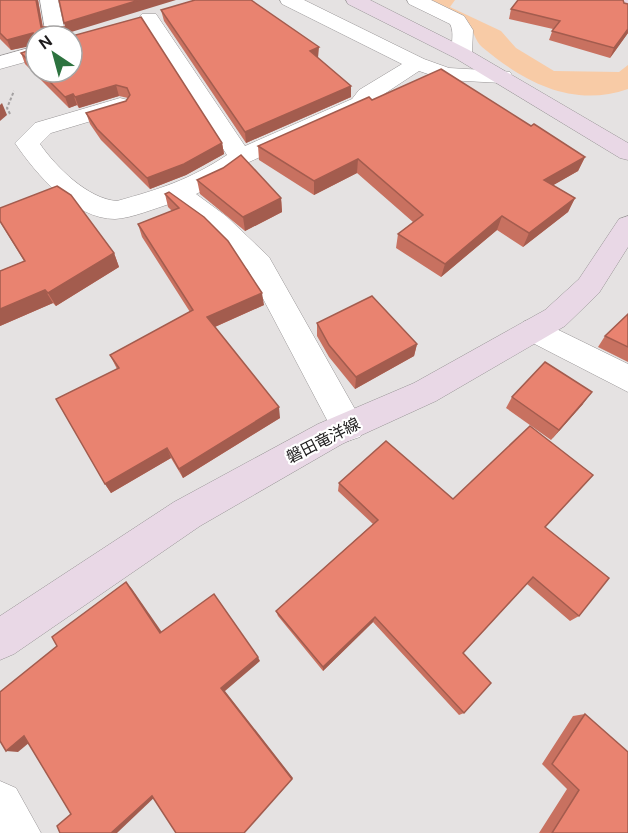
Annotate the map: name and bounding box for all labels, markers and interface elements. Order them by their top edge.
north arrow [24,24,84,84]
text: N [35,30,56,54]
street label: 磐田竜洋線 [283,413,364,468]

